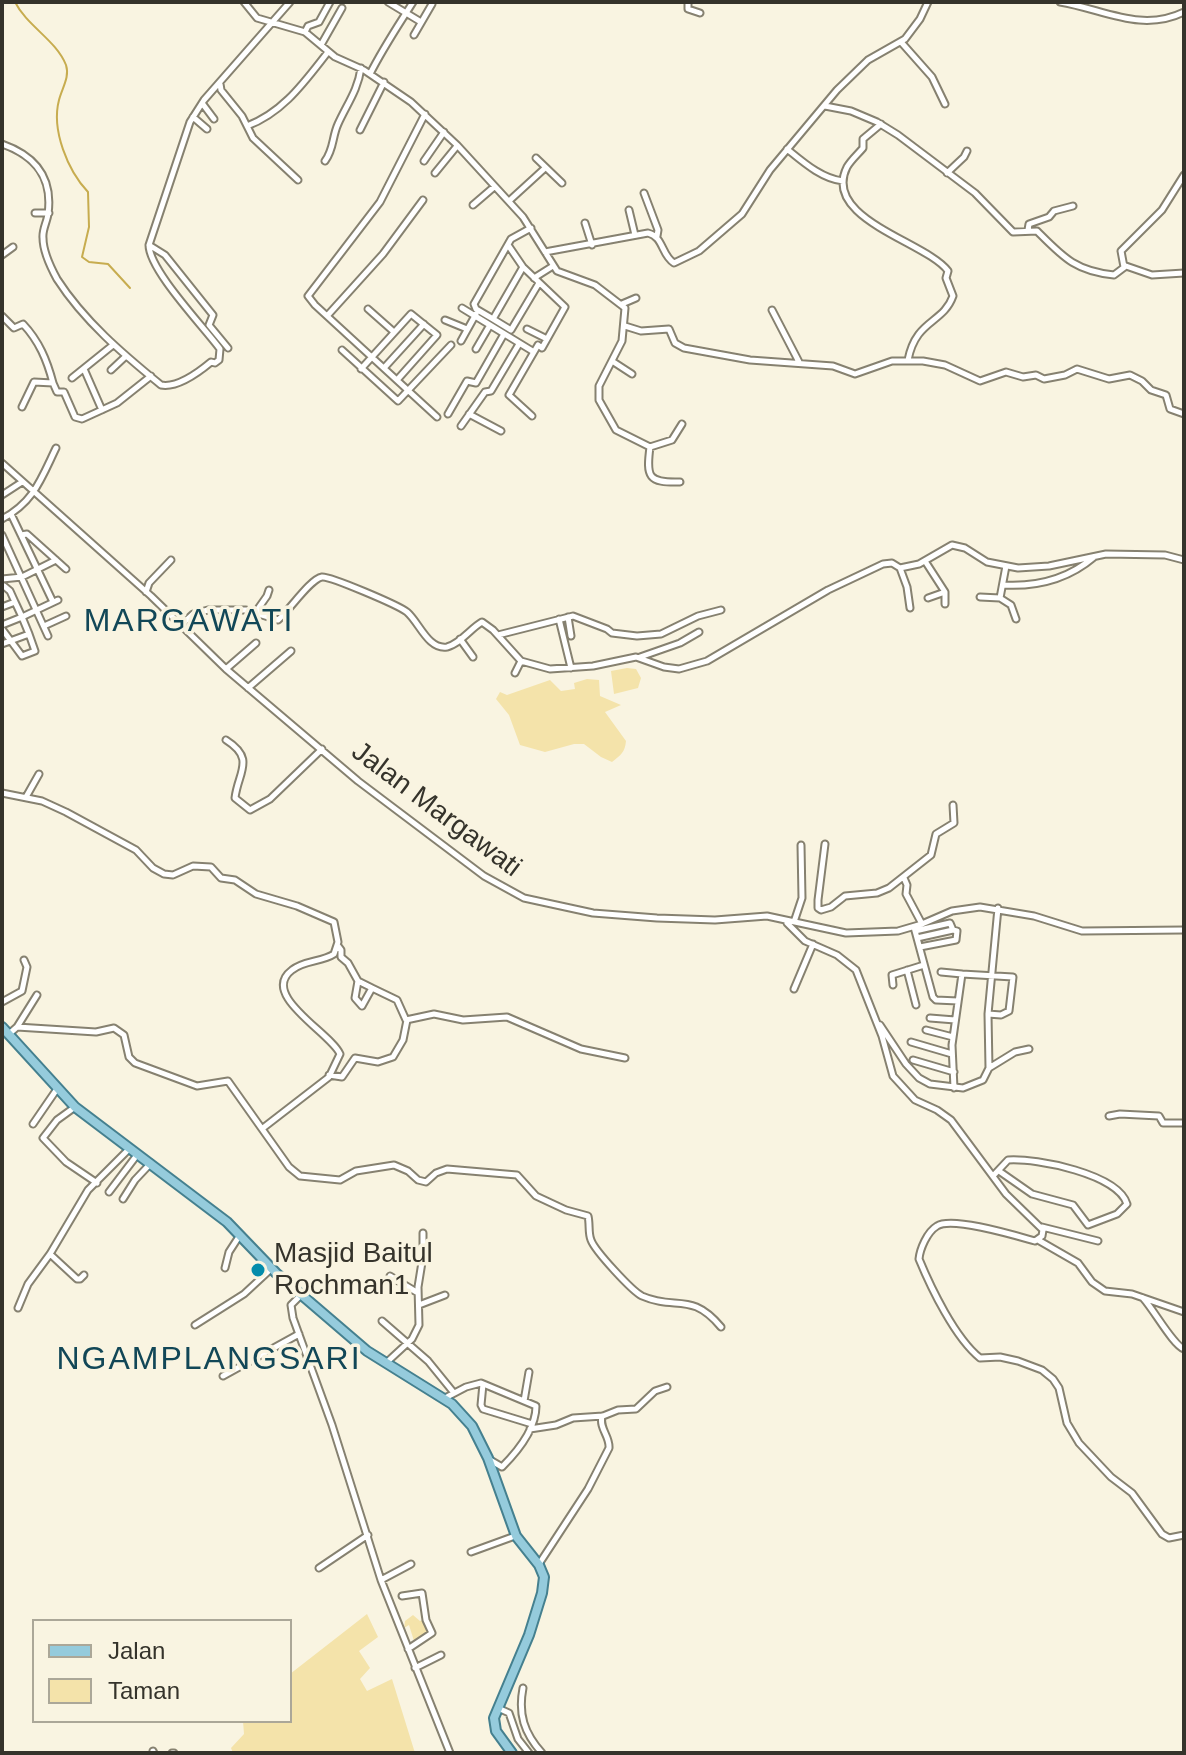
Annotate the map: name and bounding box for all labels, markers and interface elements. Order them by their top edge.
district label: MARGAWATI [84,603,294,641]
street label: Jalan Margawati [344,735,528,885]
place label: Masjid Baitul Rochman1 [274,1237,433,1303]
marker: Masjid Baitul Rochman1 [249,1261,267,1279]
district label: NGAMPLANGSARI [56,1341,362,1379]
legend [32,1619,292,1723]
text: Jalan [108,1637,165,1664]
text: Taman [108,1677,180,1704]

